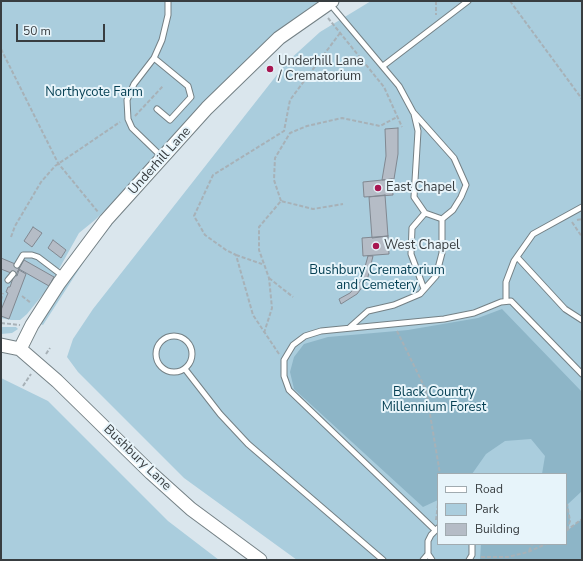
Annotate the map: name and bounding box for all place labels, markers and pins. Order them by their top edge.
place label: Underhill Lane / Crematorium [278,54,364,85]
marker: Underhill Lane / Crematorium [265,64,275,74]
place label: East Chapel [386,180,456,196]
marker: East Chapel [373,183,383,193]
place label: West Chapel [384,238,460,254]
marker: West Chapel [371,241,381,251]

